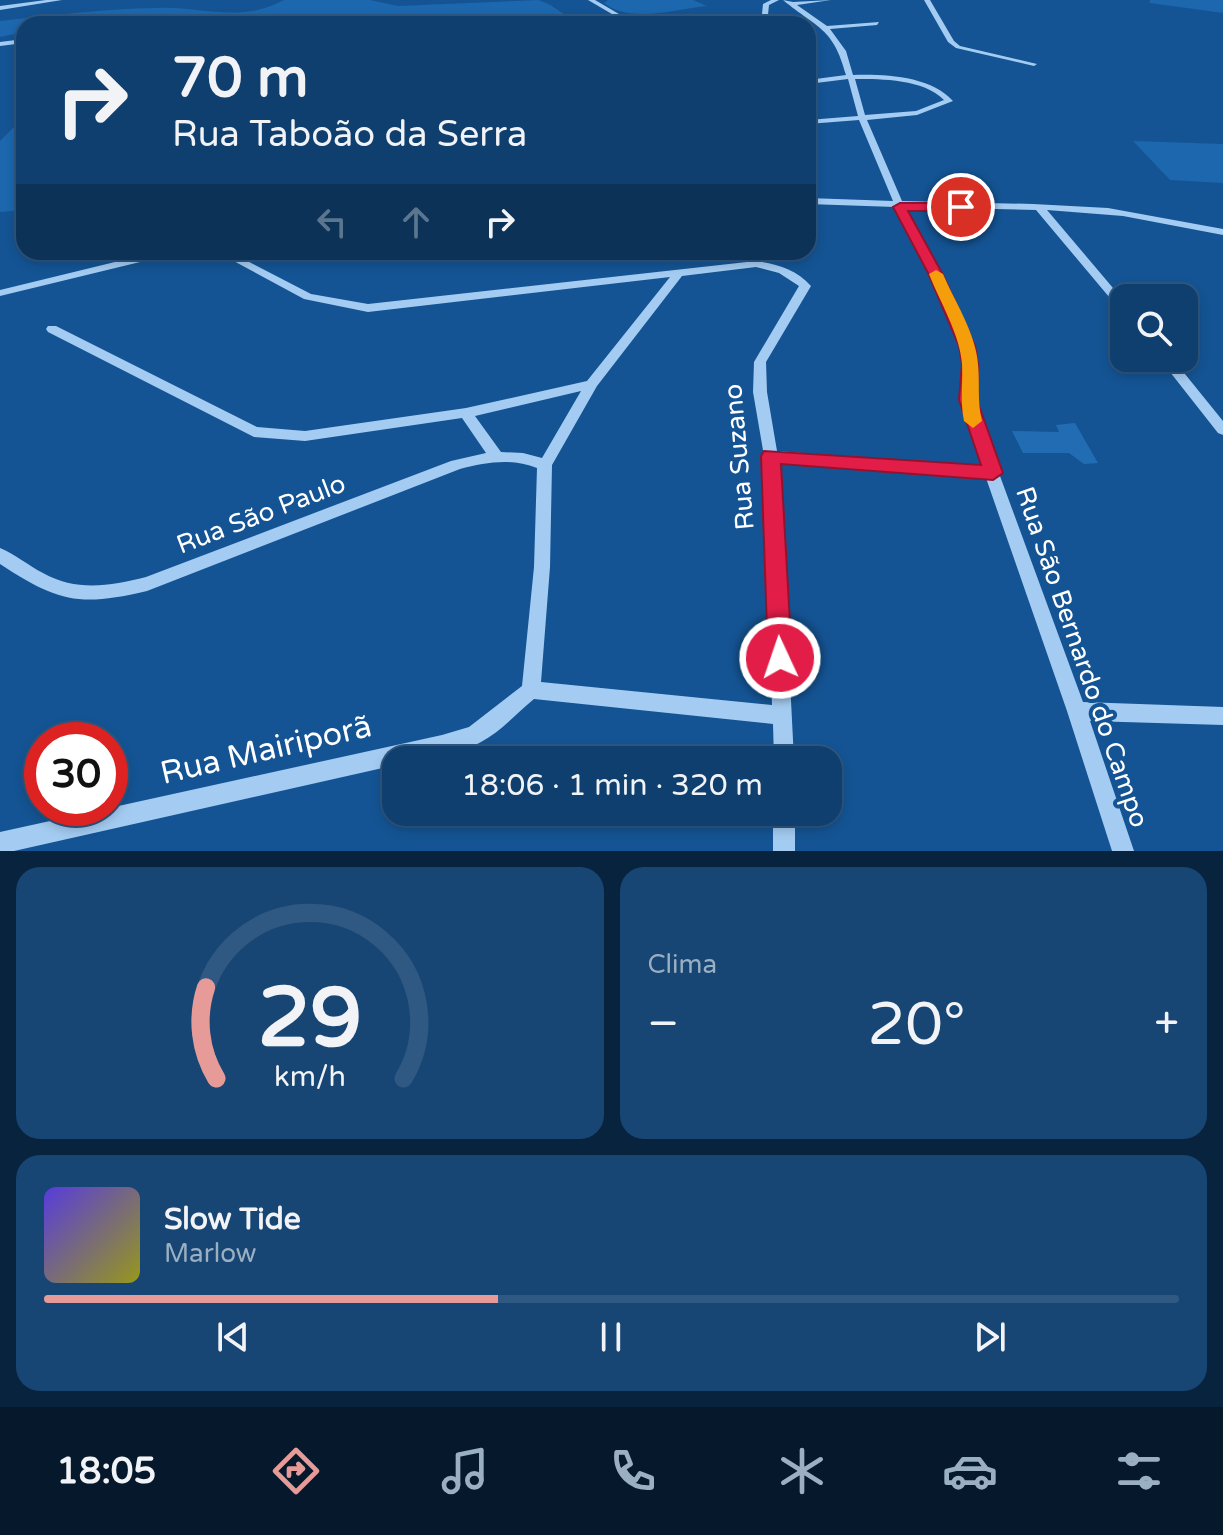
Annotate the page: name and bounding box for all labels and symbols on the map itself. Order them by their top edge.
pin [927,173,995,241]
street label: Rua Suzano [717,383,761,531]
street label: Rua São Paulo [172,468,350,560]
street label: Rua São Bernardo do Campo [1009,483,1155,831]
position arrow [738,616,822,700]
street label: Rua Mairiporã [157,707,375,793]
speed limit sign: 30 [24,722,128,826]

